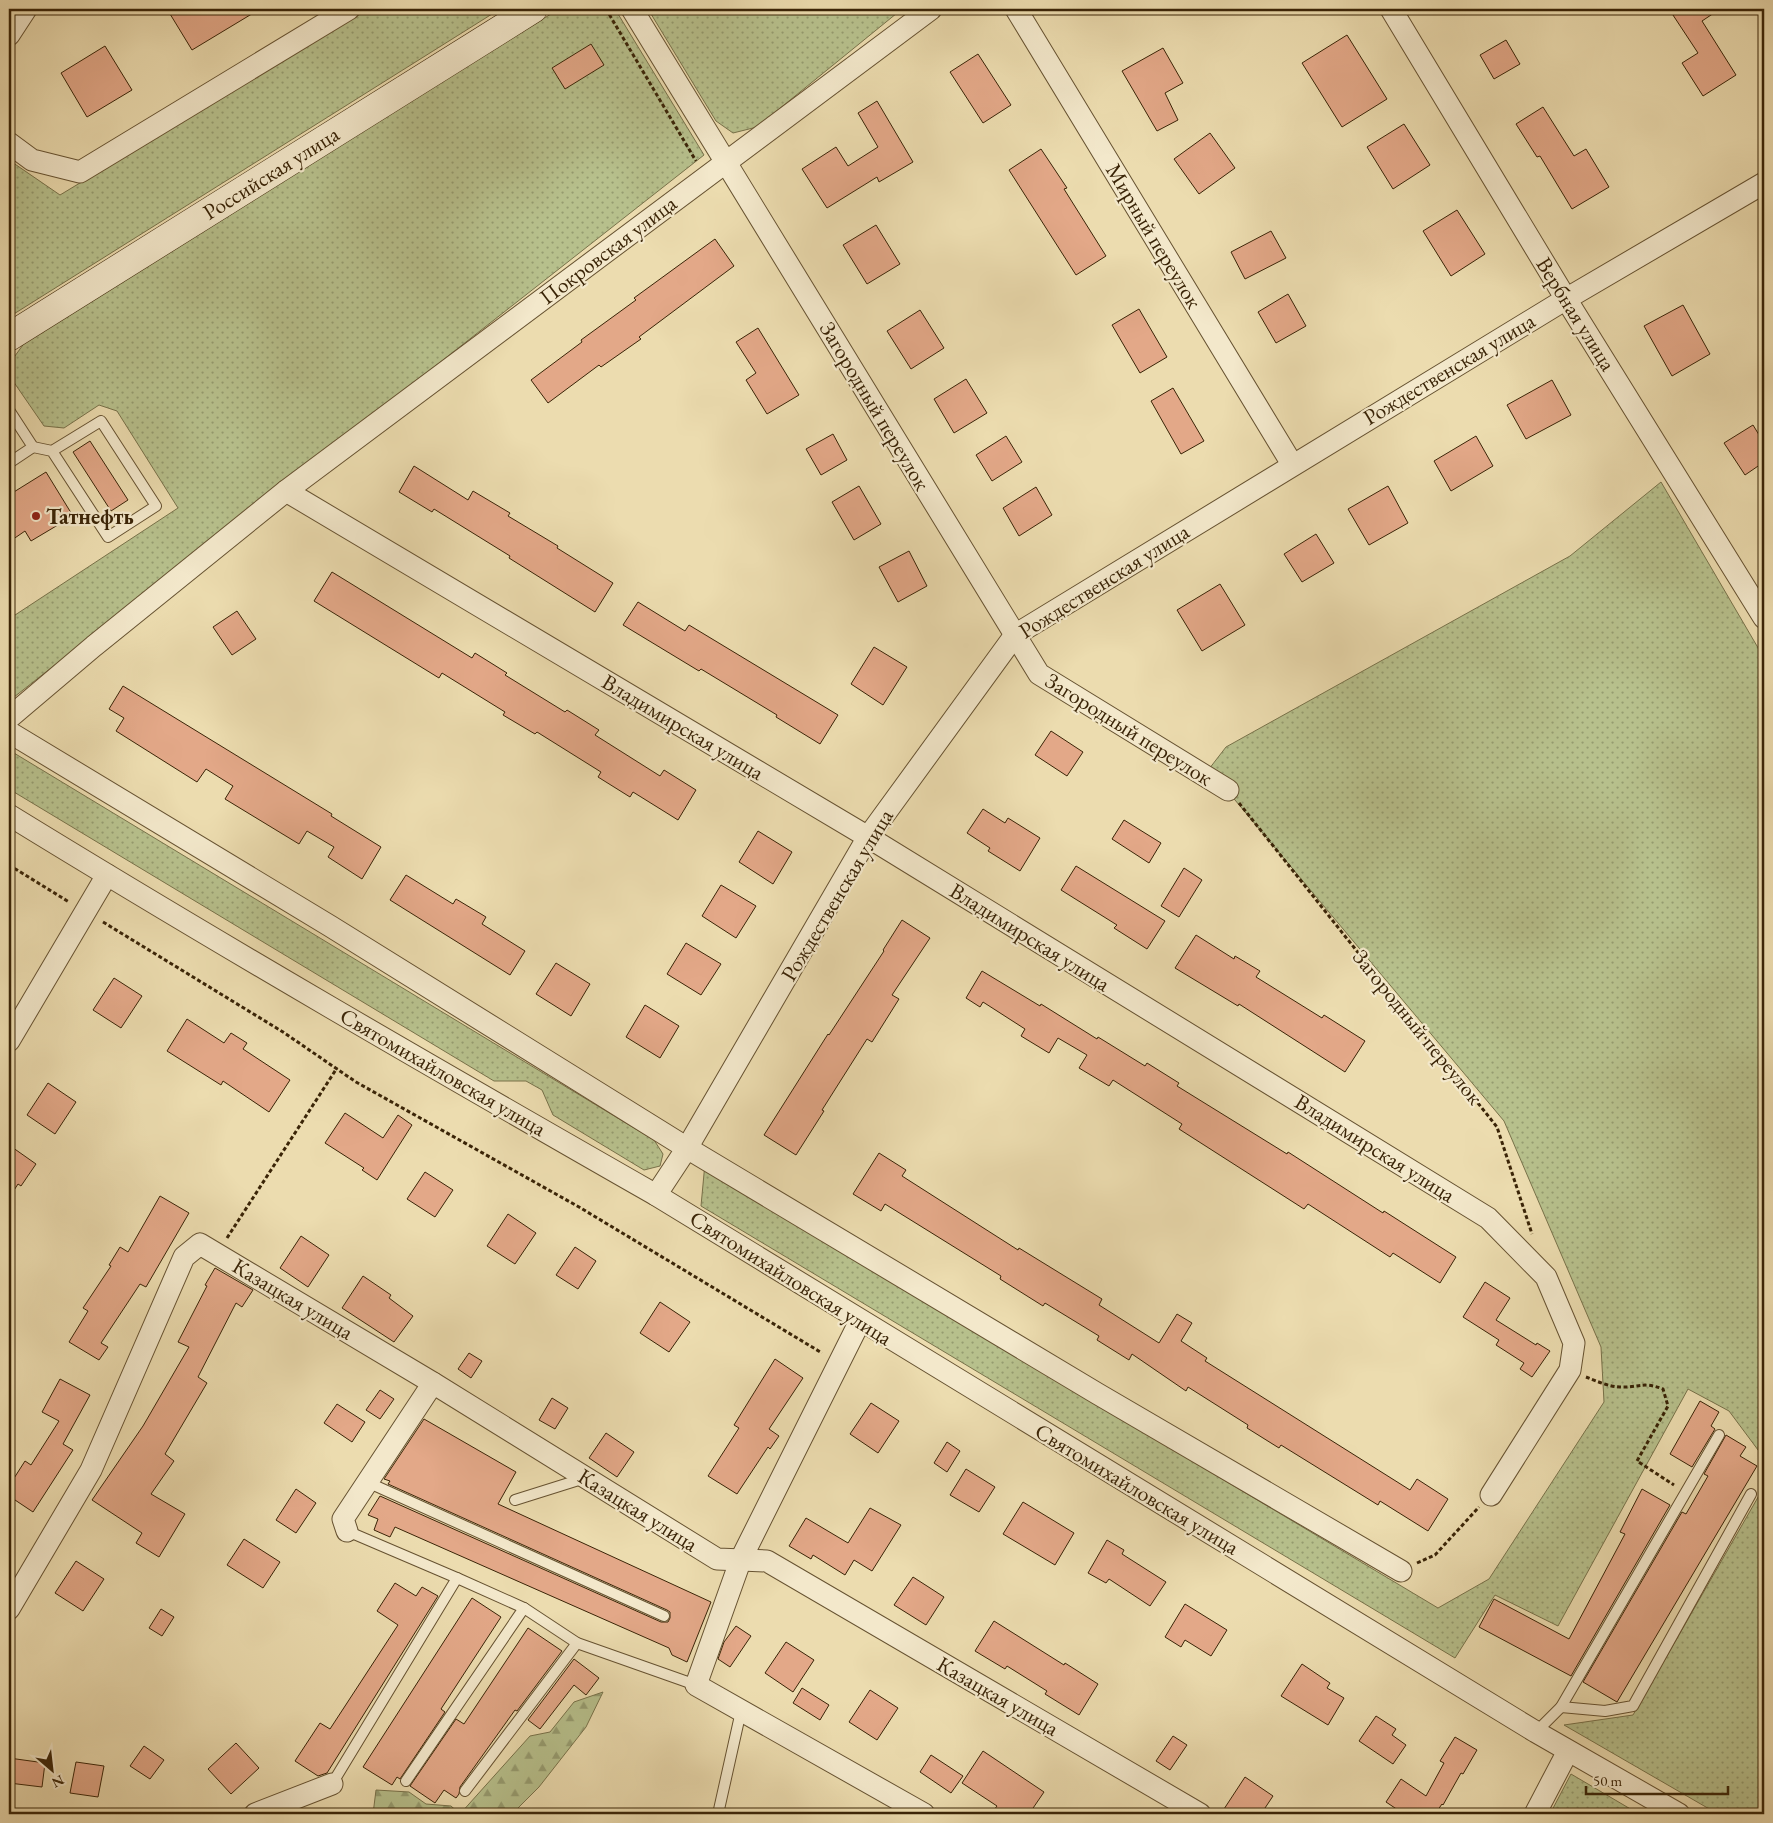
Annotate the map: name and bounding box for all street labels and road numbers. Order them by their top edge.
street label: Российская улица [197,119,345,226]
street label: Мирный переулок [1099,158,1209,314]
street label: Покровская улица [534,189,683,311]
street label: Вербная улица [1529,252,1623,377]
street label: Рождественская улица [1358,306,1541,432]
street label: Загородный переулок [813,316,937,496]
street label: Рождественская улица [1013,517,1195,645]
street label: Загородный переулок [1040,666,1219,792]
street label: Владимирская улица [597,667,769,787]
street label: Рождественская улица [774,803,900,986]
street label: Владимирская улица [944,876,1116,998]
street label: Загородный переулок [1346,943,1490,1111]
street label: Святомихайловская улица [335,1001,551,1143]
street label: Владимирская улица [1289,1087,1461,1209]
street label: Святомихайловская улица [684,1204,898,1352]
street label: Казацкая улица [227,1252,359,1347]
street label: Святомихайловская улица [1030,1417,1245,1562]
street label: Казацкая улица [573,1462,704,1558]
street label: Казацкая улица [932,1649,1064,1743]

